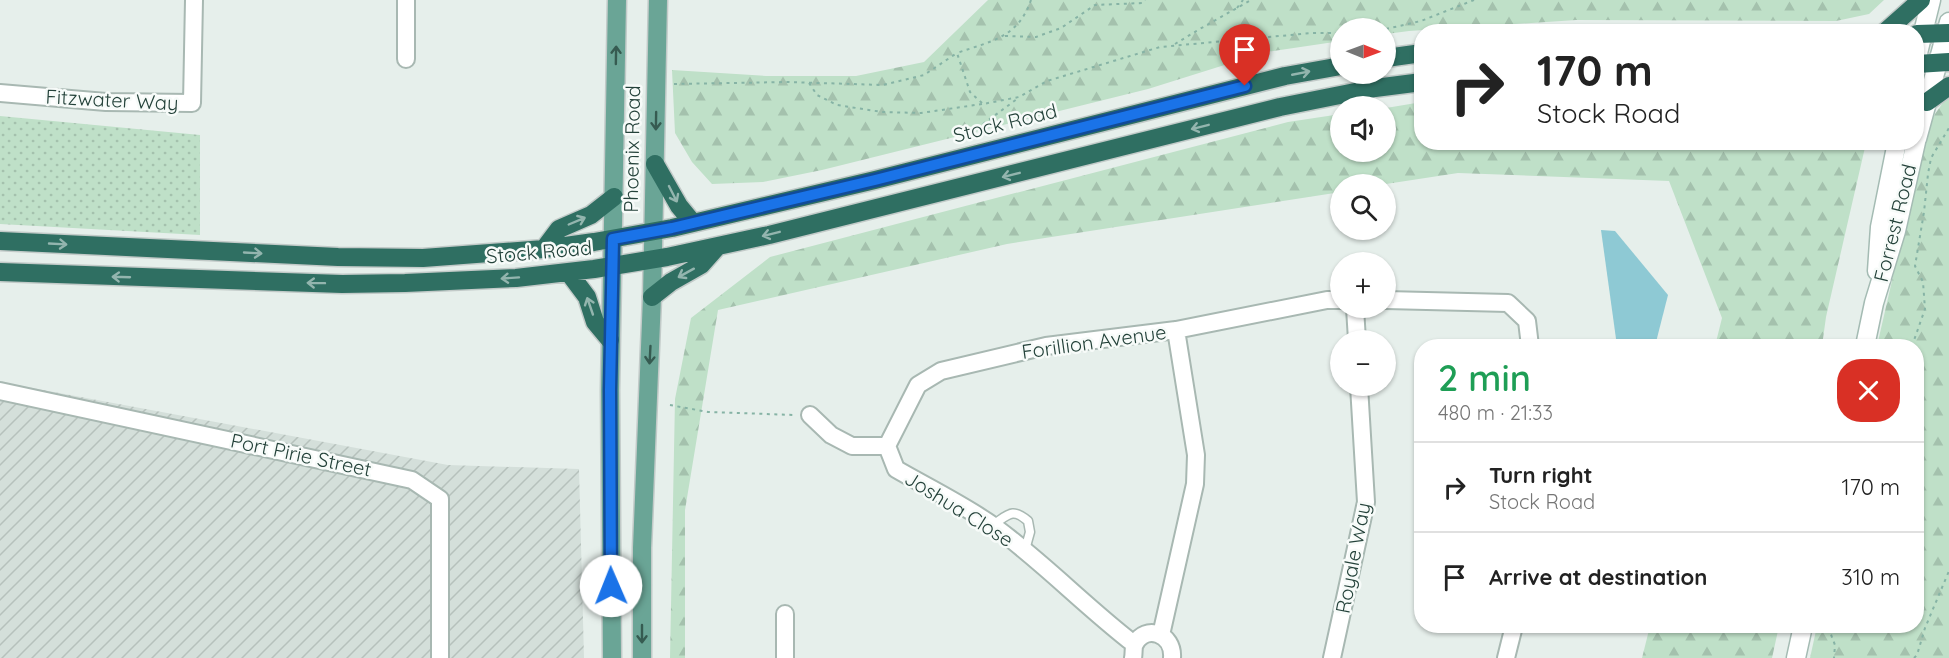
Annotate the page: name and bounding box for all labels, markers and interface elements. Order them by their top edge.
north arrow [1330,18,1396,84]
map controls [1330,18,1396,396]
pin [1219,24,1270,86]
icon: arrive [1228,33,1261,66]
text: 170 m [1537,44,1653,97]
one-way arrow [610,45,622,65]
icon: right [1438,48,1516,126]
one-way arrow [1291,67,1310,78]
street label: Fitzwater Way [45,84,179,115]
street label: Phoenix Road [618,85,645,213]
button: sound [1330,96,1396,162]
text: Stock Road [1537,96,1680,130]
street label: Stock Road [950,98,1059,147]
one-way arrow [650,111,661,131]
one-way arrow [1191,122,1210,133]
street label: Forrest Road [1868,161,1921,284]
one-way arrow [1002,169,1021,181]
button: search [1330,174,1396,240]
one-way arrow [667,185,679,202]
one-way arrow [568,215,586,226]
one-way arrow [761,229,780,241]
street label: Stock Road [485,234,593,269]
one-way arrow [48,238,68,249]
one-way arrow [243,248,263,259]
button: + [1330,252,1396,318]
one-way arrow [678,268,695,280]
one-way arrow [111,271,131,282]
one-way arrow [501,273,521,284]
one-way arrow [306,277,326,289]
one-way arrow [583,297,594,316]
street label: Forillion Avenue [1020,319,1168,364]
button: − [1330,330,1396,396]
one-way arrow [644,345,655,365]
text: 2 min [1438,355,1531,400]
button: close [1837,359,1900,422]
text: 480 m · 21:33 [1438,400,1553,425]
street label: Port Pirie Street [228,427,374,482]
text: Turn right [1489,461,1593,489]
street label: Joshua Close [900,465,1018,552]
icon: right [1438,471,1471,504]
text: 170 m [1841,473,1900,501]
text: Stock Road [1489,489,1595,514]
street label: Royale Way [1329,500,1376,616]
position arrow [579,554,643,618]
icon: arrive [1438,561,1471,594]
text: Arrive at destination [1489,563,1707,591]
text: 310 m [1841,563,1900,591]
one-way arrow [636,624,648,644]

